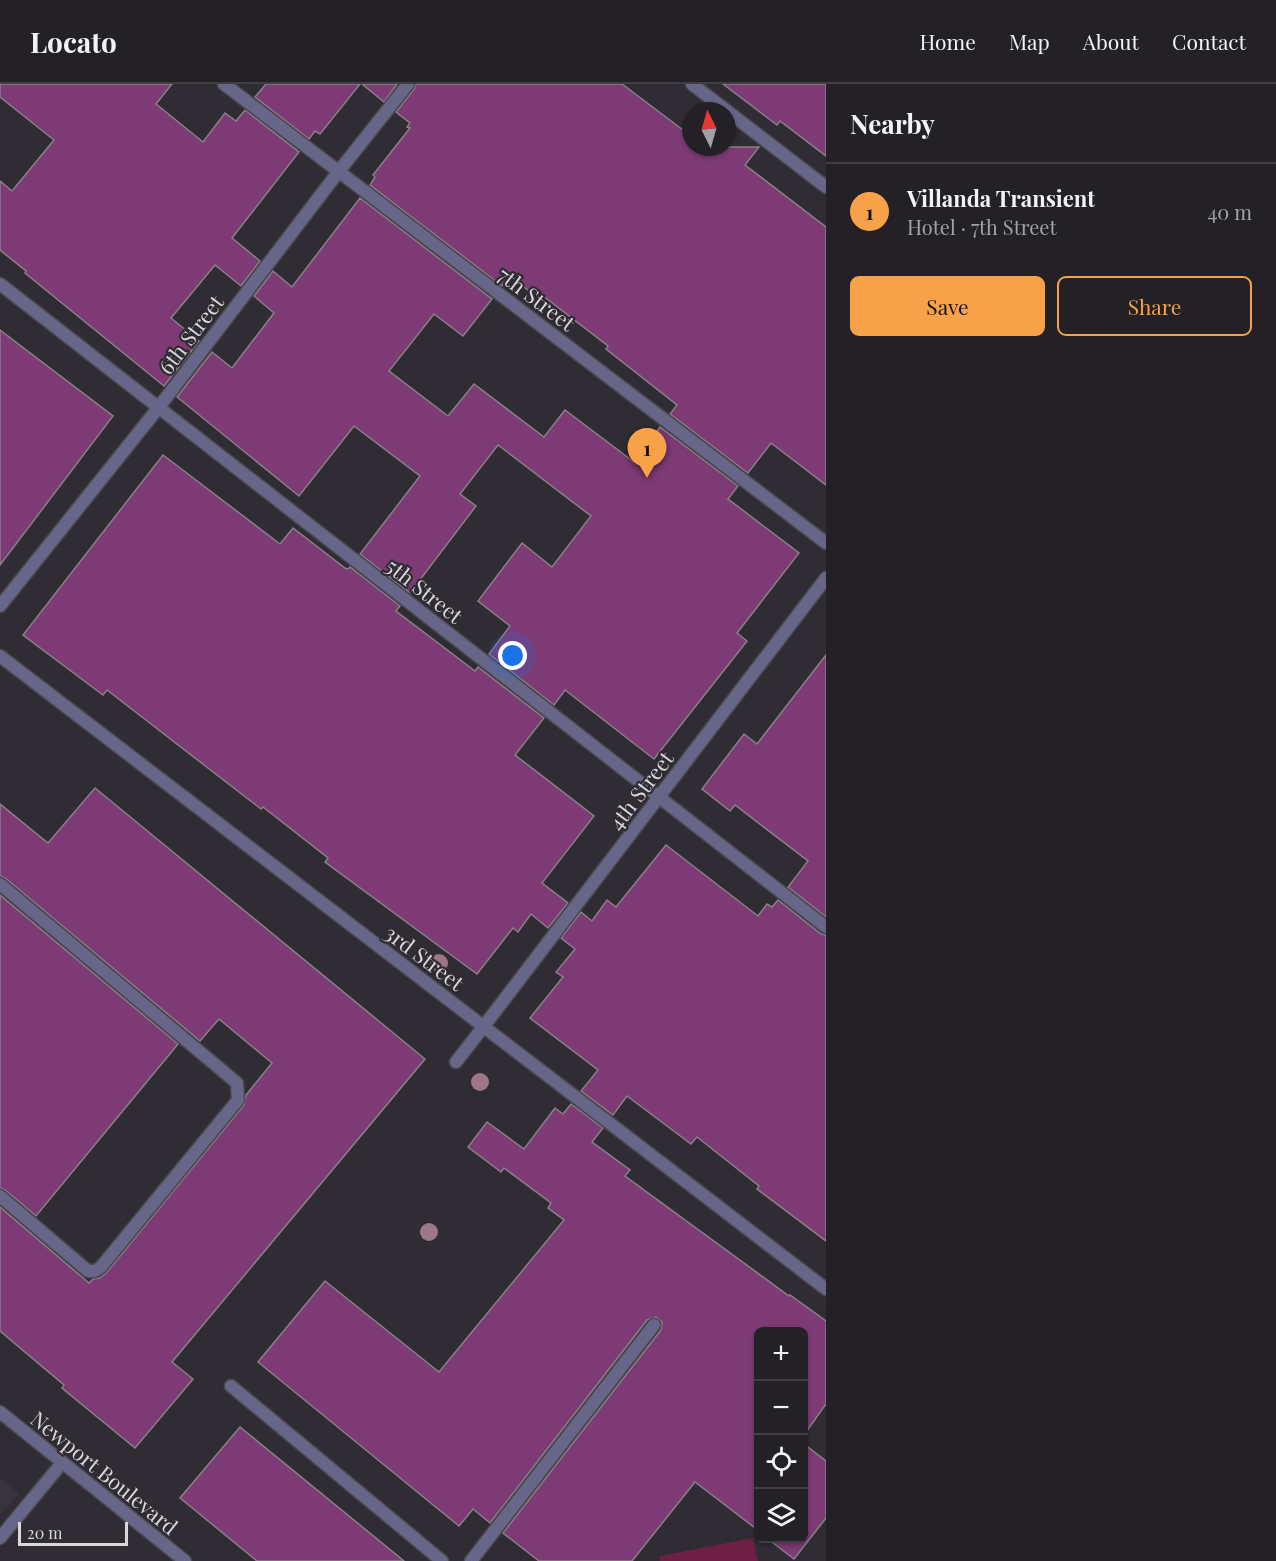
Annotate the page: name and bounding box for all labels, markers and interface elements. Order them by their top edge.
text: Locato [30,23,117,60]
text: Home [920,27,976,55]
text: Map [1009,27,1050,55]
text: About [1083,27,1139,55]
text: Contact [1172,27,1246,55]
north arrow [682,102,736,156]
text: Nearby [850,106,935,141]
text: Villanda Transient [907,183,1095,213]
text: 1 [866,198,873,225]
text: 40 m [1207,198,1252,225]
text: Hotel · 7th Street [907,213,1057,240]
street label: 7th Street [493,260,582,337]
button: Save [850,276,1045,336]
button: Share [1057,276,1252,336]
street label: 6th Street [151,288,229,379]
pin: 1 [628,428,666,478]
street label: 5th Street [381,551,470,629]
your location [498,641,527,670]
street label: 4th Street [601,744,679,835]
street label: 3rd Street [380,918,471,996]
map controls [754,1327,808,1543]
button: + [754,1327,808,1381]
button: − [754,1381,808,1435]
street label: Newport Boulevard [26,1404,184,1540]
button: locate [754,1435,808,1489]
button: layers [754,1489,808,1543]
scale bar [18,1519,128,1546]
text: 20 m [27,1522,62,1543]

